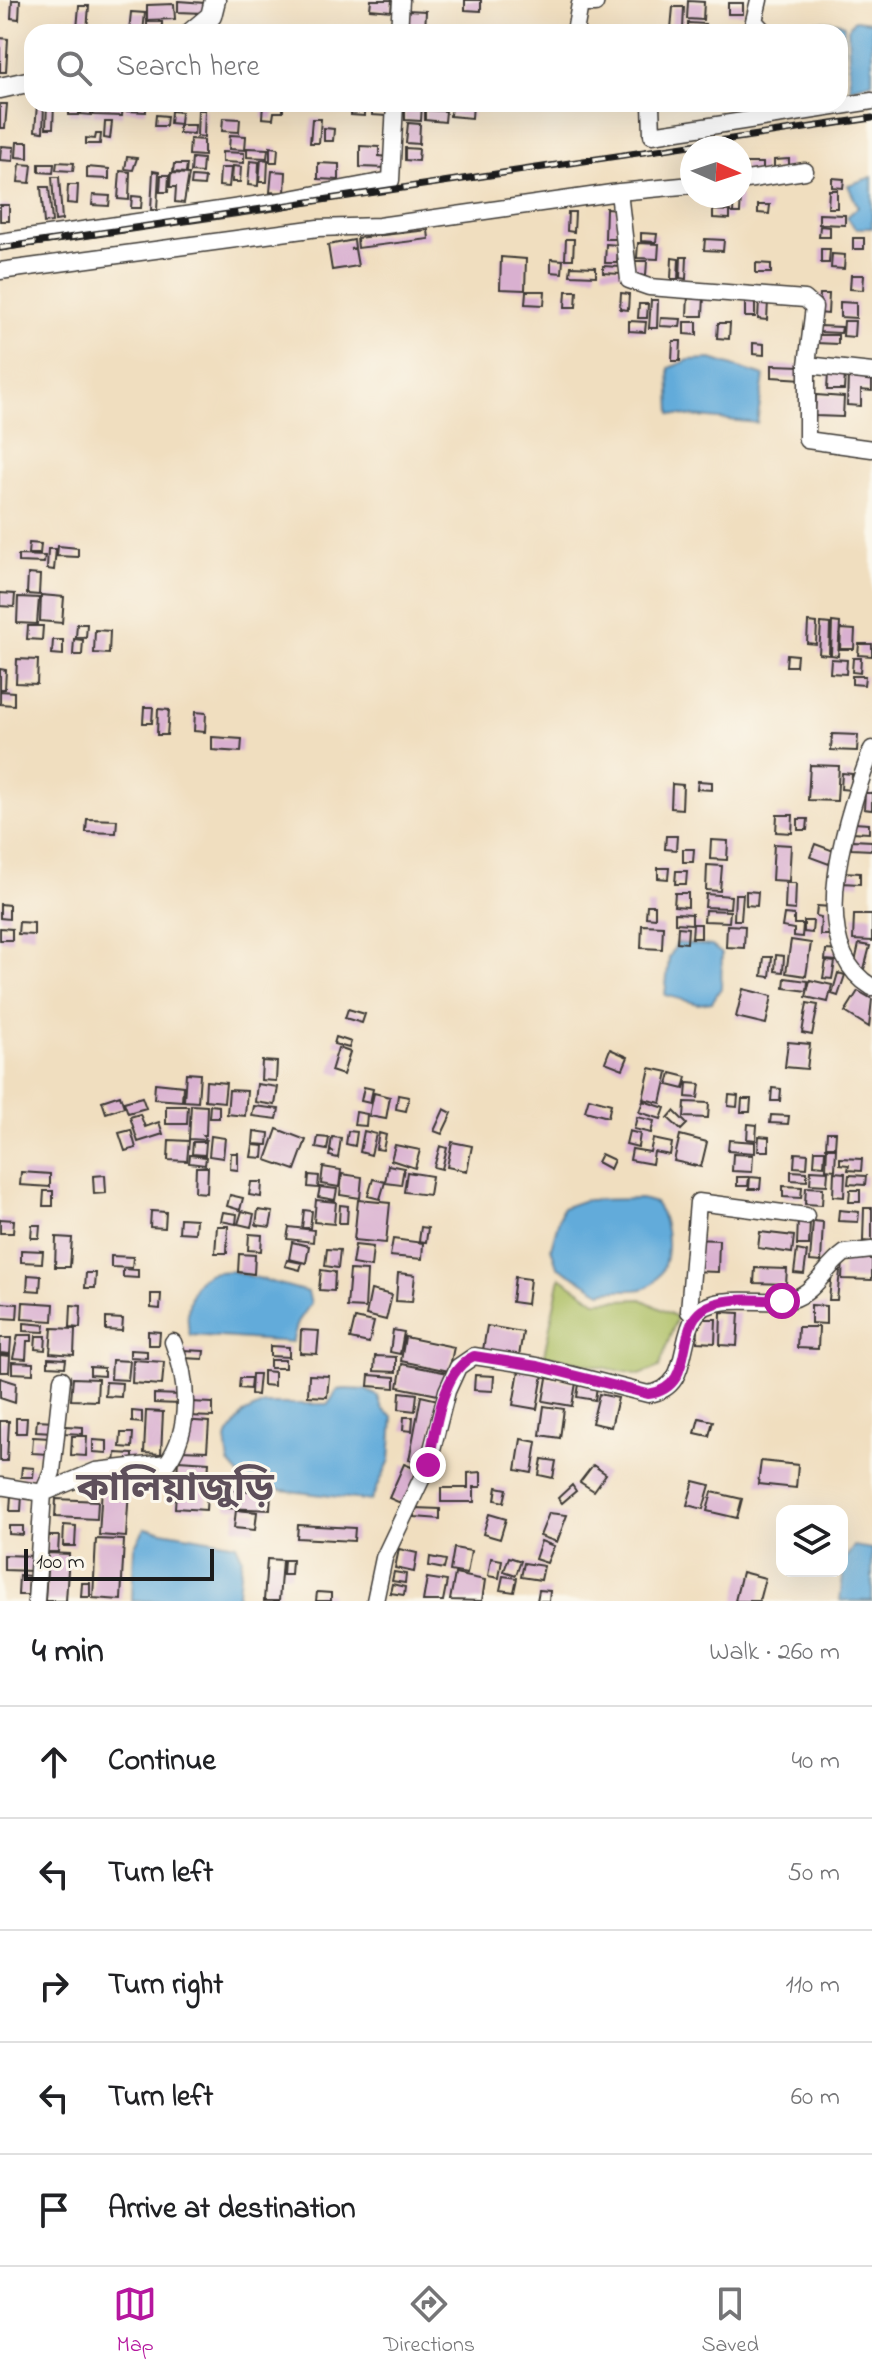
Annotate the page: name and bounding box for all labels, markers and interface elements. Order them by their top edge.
search box [24,24,848,112]
icon: search [52,46,96,90]
text: Search here [116,46,260,90]
north arrow [680,136,752,208]
route start [764,1283,800,1319]
route end [410,1447,446,1483]
district label: কালিয়াজুড়ি [75,1461,275,1520]
map controls [776,1505,848,1577]
button: layers [776,1505,848,1577]
scale bar [24,1545,214,1581]
text: 100 m [36,1547,85,1579]
text: 4 min [32,1628,104,1678]
text: Walk · 260 m [709,1634,840,1672]
icon: ahead [32,1740,76,1784]
text: Continue [108,1740,216,1784]
text: 40 m [791,1743,840,1781]
icon: left [32,1852,76,1896]
text: Turn left [108,1852,213,1896]
text: 50 m [787,1855,840,1893]
icon: right [32,1964,76,2008]
text: Turn right [108,1964,223,2008]
text: 110 m [786,1967,840,2005]
icon: left [32,2076,76,2120]
text: Turn left [108,2076,213,2120]
text: 60 m [791,2079,840,2117]
icon: arrive [32,2188,76,2232]
text: Arrive at destination [108,2188,356,2232]
tab: Map [113,2282,157,2362]
tab: Directions [384,2282,475,2362]
tab: Saved [701,2282,759,2362]

